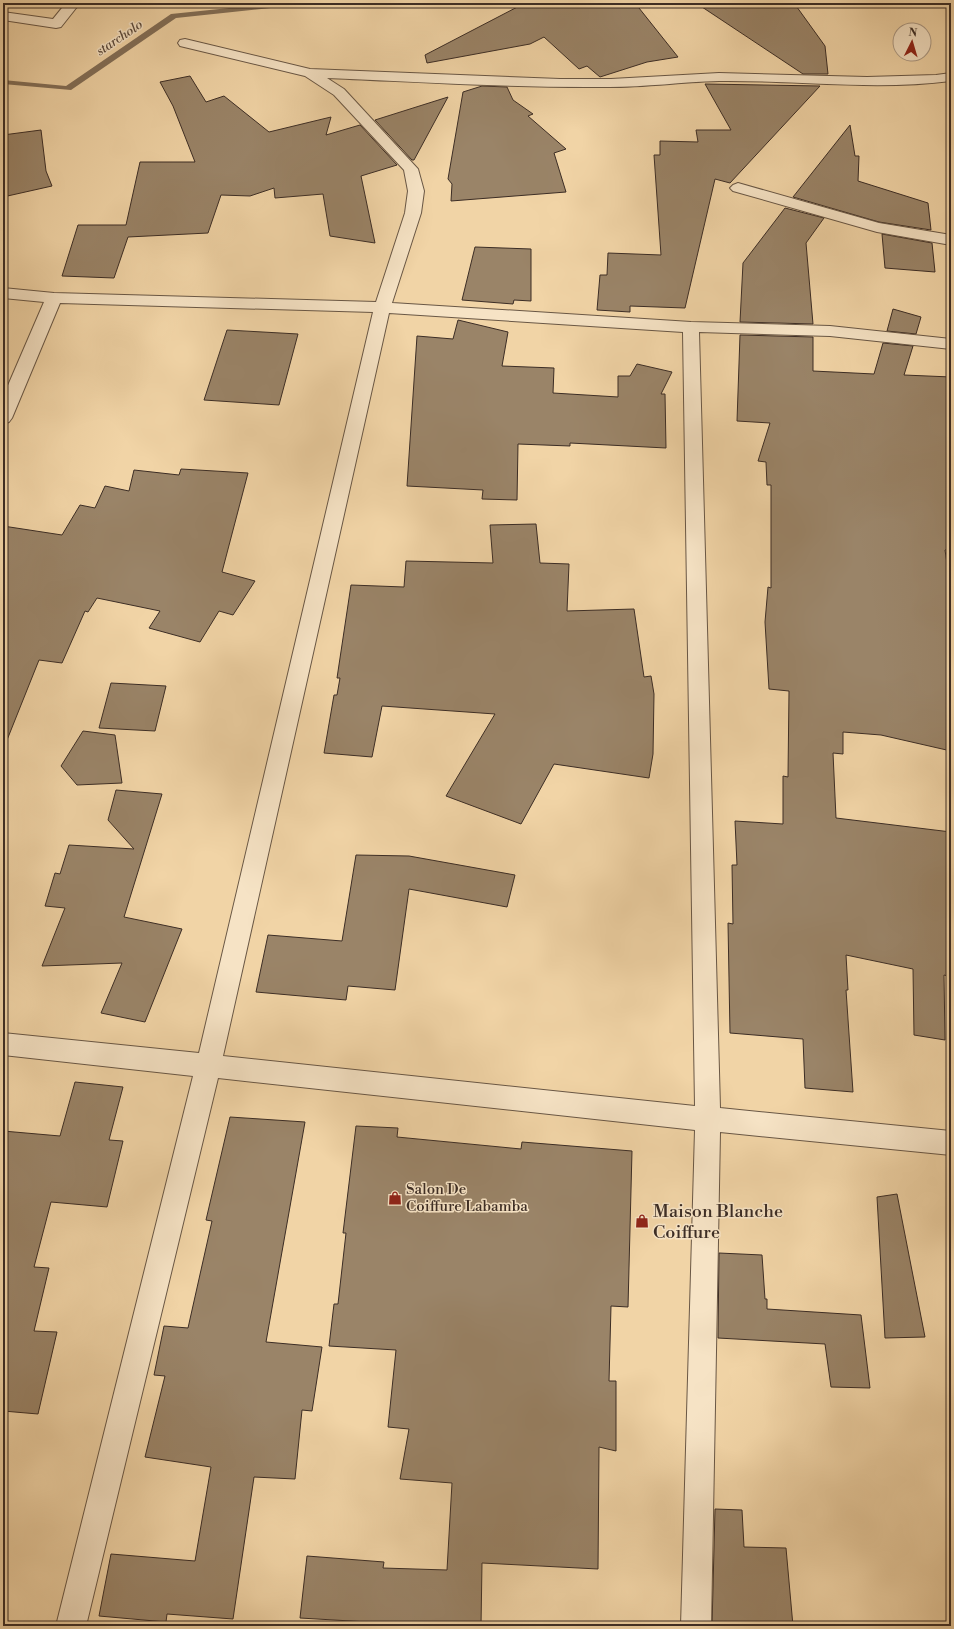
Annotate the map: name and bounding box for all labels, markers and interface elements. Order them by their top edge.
water label: starcholo [93,16,146,60]
north arrow [892,22,932,62]
text: N [908,26,918,40]
place label: Salon De Coiffure Labamba [406,1180,528,1216]
shop icon: Salon De Coiffure Labamba [387,1190,403,1206]
place label: Maison Blanche Coiffure [653,1200,783,1244]
shop icon: Maison Blanche Coiffure [634,1213,650,1229]

